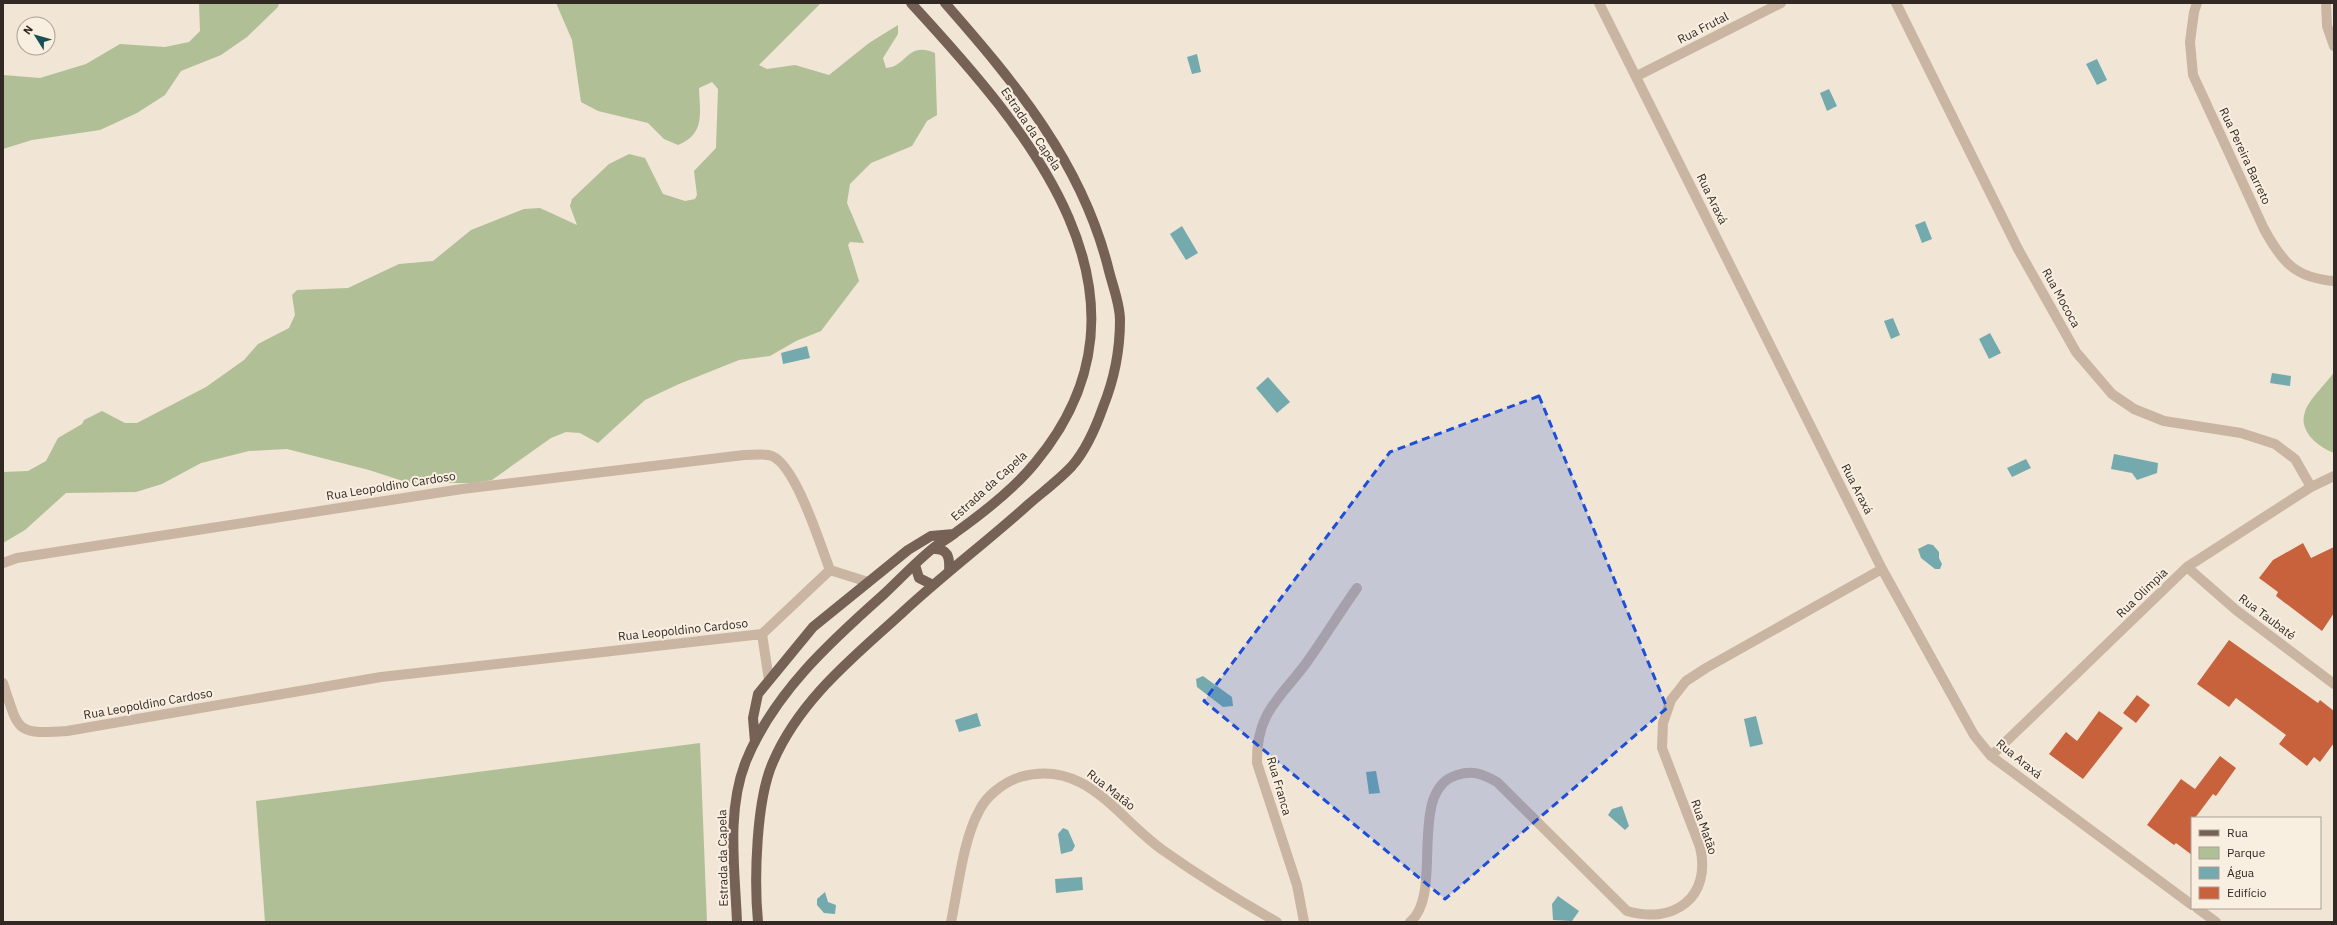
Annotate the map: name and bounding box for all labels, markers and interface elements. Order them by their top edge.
street label: Rua Frutal [1675,8,1731,47]
north arrow [16,16,56,56]
text: N [20,23,36,37]
street label: Estrada da Capela [998,84,1065,174]
street label: Rua Pereira Barreto [2216,105,2275,207]
street label: Rua Araxá [1694,171,1731,227]
street label: Rua Mococa [2039,266,2084,330]
street label: Estrada da Capela [948,447,1030,524]
street label: Rua Araxá [1838,461,1877,517]
street label: Rua Leopoldino Cardoso [325,468,457,503]
street label: Rua Olimpia [2113,564,2171,621]
street label: Rua Taubaté [2236,590,2299,643]
street label: Rua Leopoldino Cardoso [617,615,749,644]
street label: Rua Leopoldino Cardoso [82,685,214,722]
street label: Rua Araxá [1993,736,2046,782]
street label: Rua Franca [1264,755,1295,817]
street label: Rua Matão [1084,766,1139,813]
street label: Rua Matão [1688,797,1721,857]
street label: Estrada da Capela [714,809,731,907]
legend [2191,817,2321,909]
text: Rua [2227,825,2248,840]
text: Parque [2227,845,2266,860]
text: Água [2227,865,2255,880]
text: Edifício [2227,885,2267,900]

